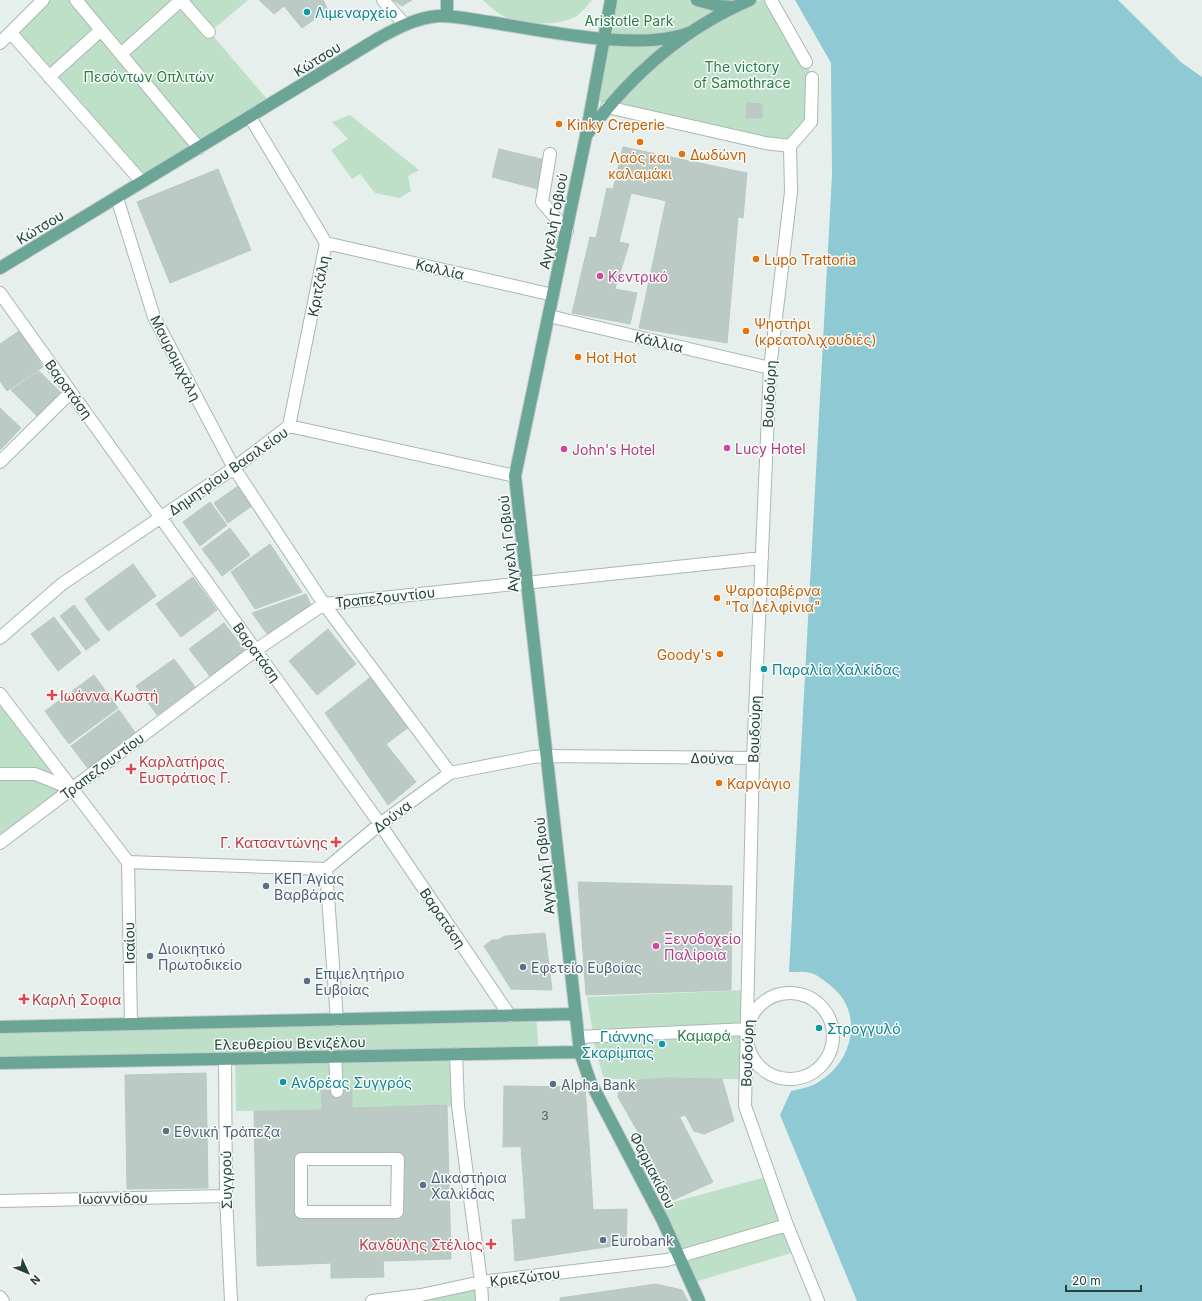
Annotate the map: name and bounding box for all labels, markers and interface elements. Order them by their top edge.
place label: Λιμεναρχείο [315,4,398,21]
marker: Λιμεναρχείο [302,7,312,17]
park label: Aristotle Park [585,12,674,29]
street label: Κώτσου [290,38,344,80]
park label: The victory of Samothrace [693,58,791,91]
park label: Πεσόντων Οπλιτών [84,68,214,85]
place label: Kinky Creperie [567,116,665,133]
marker: Kinky Creperie [554,119,564,129]
marker: Λαός και καλαμάκι [635,137,645,147]
place label: Δωδώνη [690,146,746,163]
place label: Λαός και καλαμάκι [608,149,672,182]
marker: Δωδώνη [677,149,687,159]
street label: Αγγελή Γοβιού [535,171,571,271]
street label: Κώτσου [13,206,67,248]
place label: Lupo Trattoria [764,251,856,268]
street label: Κριτζάλη [304,254,332,318]
marker: Lupo Trattoria [751,254,761,264]
street label: Καλλία [414,255,466,283]
place label: Κεντρικό [608,268,668,285]
marker: Κεντρικό [595,271,605,281]
street label: Μαυρομιχάλη [147,312,205,404]
place label: Ψηστήρι (κρεατολιχουδιές) [754,315,877,348]
marker: Ψηστήρι (κρεατολιχουδιές) [741,326,751,336]
street label: Κάλλια [633,328,685,356]
place label: Hot Hot [586,349,637,366]
marker: Hot Hot [573,352,583,362]
street label: Βαρατάση [42,356,96,422]
street label: Βουδούρη [759,360,779,428]
street label: Δημητρίου Βασιλείου [165,423,291,519]
place label: Lucy Hotel [735,440,806,457]
place label: John's Hotel [572,441,655,458]
marker: Lucy Hotel [722,443,732,453]
marker: John's Hotel [559,444,569,454]
street label: Αγγελή Γοβιού [494,495,522,593]
place label: Ψαροταβέρνα "Τα Δελφίνια" [725,582,821,615]
street label: Τραπεζουντίου [334,583,436,611]
marker: Ψαροταβέρνα "Τα Δελφίνια" [712,593,722,603]
street label: Βαρατάση [230,619,284,685]
place label: Goody's [657,646,712,663]
marker: Goody's [715,649,725,659]
place label: Παραλία Χαλκίδας [772,661,900,678]
marker: Παραλία Χαλκίδας [759,664,769,674]
place label: Ιωάννα Κωστή [60,687,158,704]
marker: Ιωάννα Κωστή [47,690,57,700]
street label: Βουδούρη [744,695,764,763]
street label: Τραπεζουντίου [57,729,147,803]
street label: Δούνα [690,749,734,767]
place label: Καρλατήρας Ευστράτιος Γ. [139,753,231,786]
marker: Καρλατήρας Ευστράτιος Γ. [126,764,136,774]
place label: Καρνάγιο [727,775,791,792]
marker: Καρνάγιο [714,778,724,788]
street label: Δούνα [370,796,414,836]
street label: Αγγελή Γοβιού [530,817,558,915]
place label: Γ. Κατσαντώνης [220,834,328,851]
marker: Γ. Κατσαντώνης [331,837,341,847]
place label: ΚΕΠ Αγίας Βαρβάρας [274,870,345,903]
marker: ΚΕΠ Αγίας Βαρβάρας [261,881,271,891]
street label: Βαρατάση [417,885,469,951]
street label: Ισαίου [120,922,138,964]
place label: Ξενοδοχείο Παλίροια [664,930,741,963]
place label: Διοικητικό Πρωτοδικείο [158,940,242,973]
marker: Ξενοδοχείο Παλίροια [651,941,661,951]
marker: Διοικητικό Πρωτοδικείο [145,951,155,961]
place label: Εφετείο Ευβοίας [531,959,642,976]
marker: Εφετείο Ευβοίας [518,962,528,972]
place label: Επιμελητήριο Ευβοίας [315,965,405,998]
marker: Επιμελητήριο Ευβοίας [302,976,312,986]
place label: Καρλή Σοφια [32,991,121,1008]
marker: Καρλή Σοφια [19,994,29,1004]
street label: Βουδούρη [737,1019,757,1087]
place label: Στρογγυλό [827,1020,901,1037]
marker: Στρογγυλό [814,1023,824,1033]
park label: Καμαρά [677,1027,731,1044]
place label: Γιάννης Σκαρίμπας [581,1028,654,1061]
street label: Ελευθερίου Βενιζέλου [214,1033,366,1053]
marker: Γιάννης Σκαρίμπας [657,1039,667,1049]
place label: Ανδρέας Συγγρός [291,1074,412,1091]
place label: Alpha Bank [561,1076,636,1093]
marker: Ανδρέας Συγγρός [278,1077,288,1087]
marker: Alpha Bank [548,1079,558,1089]
house number: 3 [541,1108,549,1123]
place label: Εθνική Τράπεζα [174,1123,280,1140]
marker: Εθνική Τράπεζα [161,1126,171,1136]
street label: Φαρμακίδου [626,1129,680,1211]
street label: Συγγρού [217,1150,235,1210]
place label: Δικαστήρια Χαλκίδας [431,1169,507,1202]
marker: Δικαστήρια Χαλκίδας [418,1180,428,1190]
street label: Ιωαννίδου [78,1189,148,1207]
place label: Eurobank [611,1232,674,1249]
marker: Eurobank [598,1235,608,1245]
place label: Κανδύλης Στέλιος [359,1236,483,1253]
marker: Κανδύλης Στέλιος [486,1239,496,1249]
north arrow [8,1253,48,1293]
street label: Κριεζώτου [489,1264,561,1290]
scale bar [1066,1267,1141,1293]
text: N [27,1272,43,1288]
text: 20 m [1072,1273,1101,1288]

